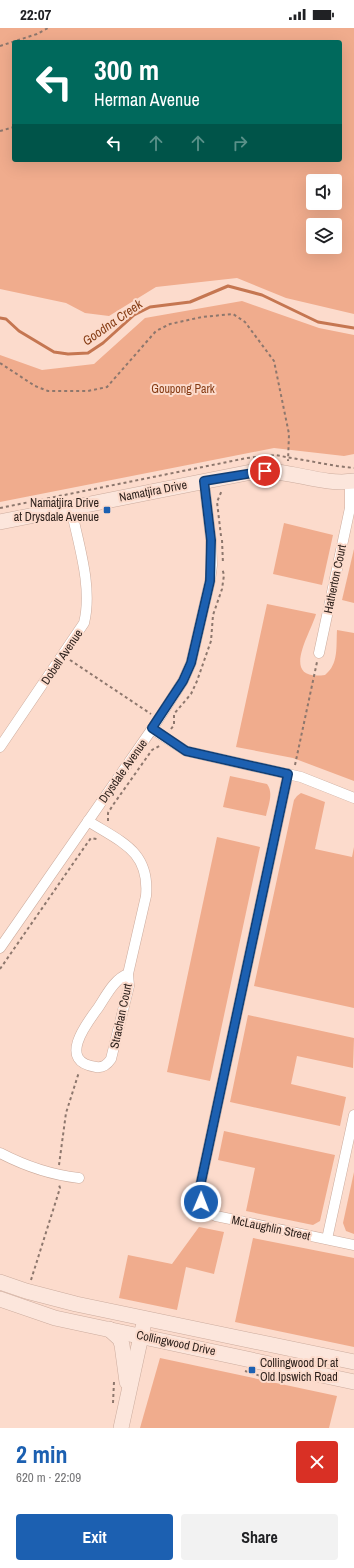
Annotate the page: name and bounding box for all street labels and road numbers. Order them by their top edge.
street label: Namatjira Drive [118,477,188,505]
street label: Hatherton Court [320,543,350,615]
street label: Dobell Avenue [38,626,86,688]
street label: Drysdale Avenue [95,736,151,806]
street label: Strachan Court [106,982,136,1050]
street label: McLaughlin Street [230,1212,312,1244]
street label: Collingwood Drive [135,1327,217,1359]

